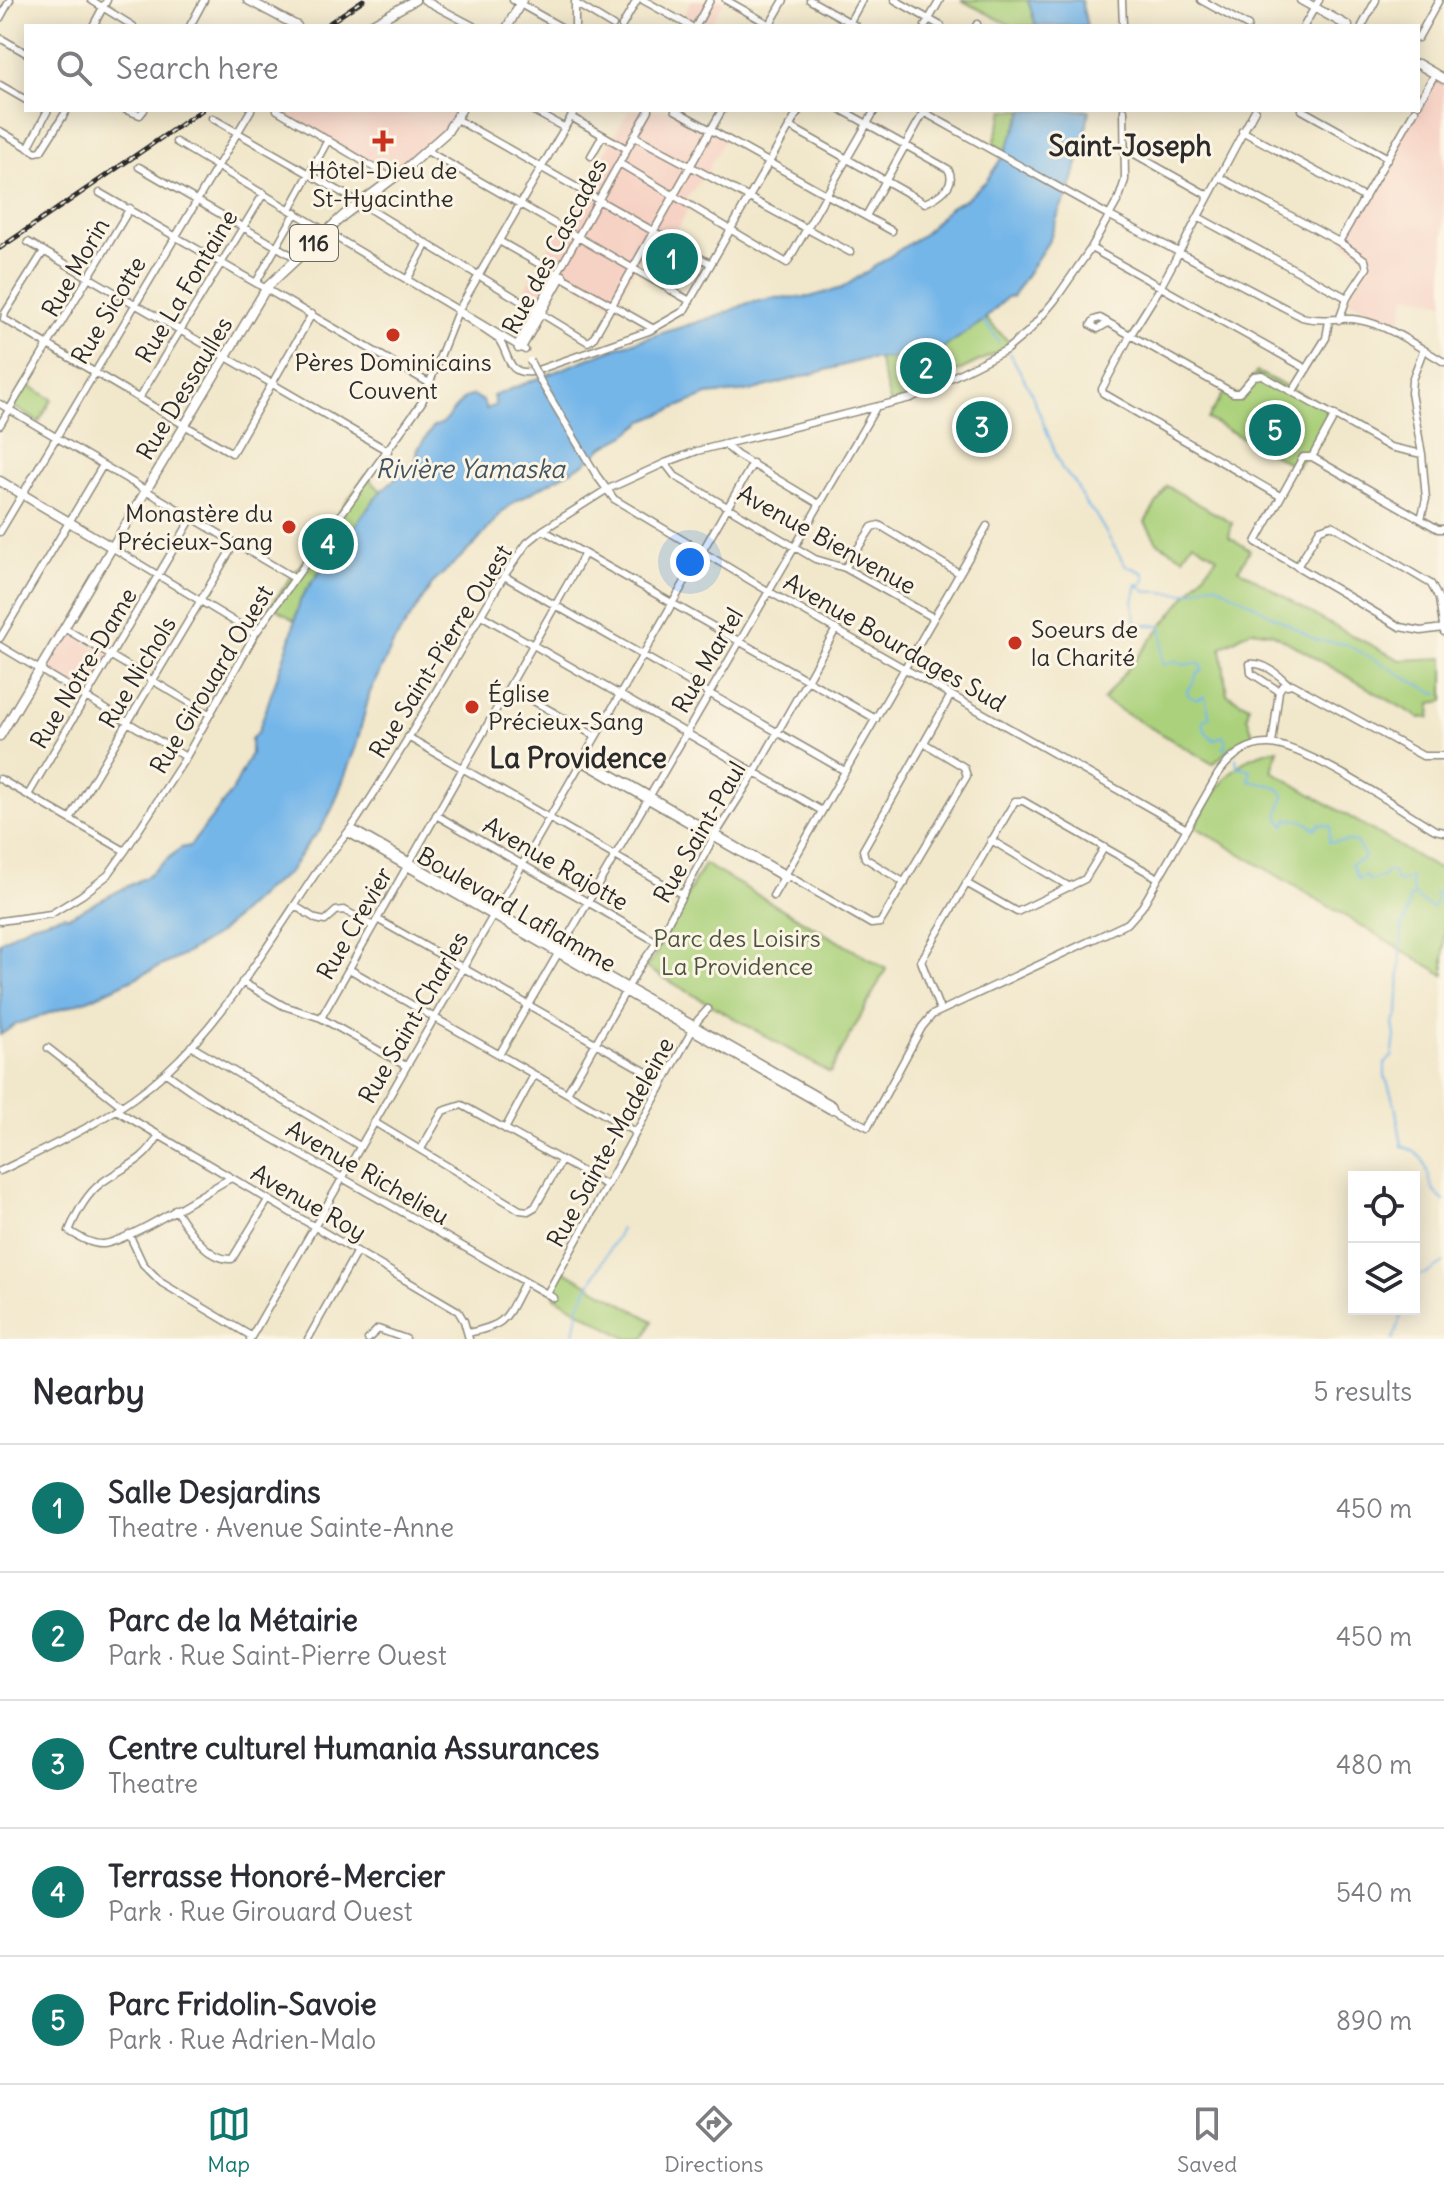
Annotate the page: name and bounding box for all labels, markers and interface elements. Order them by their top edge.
search box [24,24,1420,112]
icon: search [52,46,96,90]
text: Search here [116,49,279,87]
district label: Saint-Joseph [1048,128,1212,164]
marker: Hôtel-Dieu de St-Hyacinthe [372,130,394,152]
street label: Rue des Cascades [495,153,613,339]
place label: Hôtel-Dieu de St-Hyacinthe [309,155,457,213]
street label: Rue La Fontaine [128,204,244,368]
street label: Rue Morin [35,212,115,322]
road number: 116 [290,225,338,261]
pin: 1 [646,229,698,289]
street label: Rue Sicotte [64,251,152,369]
street label: Rue Dessaulles [130,311,238,465]
marker: Pères Dominicains Couvent [384,326,402,344]
pin: 2 [900,338,952,398]
place label: Pères Dominicains Couvent [294,347,492,405]
pin: 3 [956,397,1008,457]
pin: 5 [1249,400,1301,460]
water label: Rivière Yamaska [375,452,566,485]
street label: Avenue Bienvenue [733,478,921,600]
place label: Monastère du Précieux-Sang [117,498,273,556]
pin: 4 [302,514,354,574]
marker: Monastère du Précieux-Sang [280,518,298,536]
street label: Rue Saint-Pierre Ouest [362,539,518,763]
your location [670,542,710,582]
street label: Avenue Bourdages Sud [779,566,1011,718]
street label: Rue Girouard Ouest [143,579,279,779]
street label: Rue Notre-Dame [23,582,143,754]
street label: Rue Martel [665,602,749,718]
street label: Rue Nichols [92,611,182,733]
place label: Soeurs de la Charité [1031,614,1138,672]
marker: Soeurs de la Charité [1006,634,1024,652]
place label: Église Précieux-Sang [488,678,644,736]
marker: Église Précieux-Sang [463,698,481,716]
district label: La Providence [489,740,667,776]
street label: Rue Saint-Paul [646,756,752,908]
street label: Avenue Rajotte [478,809,634,917]
street label: Boulevard Laflamme [412,840,622,978]
street label: Rue Crevier [310,861,398,985]
park label: Parc des Loisirs La Providence [653,923,821,981]
street label: Rue Saint-Charles [352,925,474,1109]
street label: Rue Sainte-Madeleine [540,1032,680,1252]
street label: Avenue Richelieu [281,1113,455,1231]
street label: Avenue Roy [246,1157,372,1247]
map controls [1348,1171,1420,1315]
button: locate [1348,1171,1420,1243]
button: layers [1348,1243,1420,1315]
text: Nearby [32,1370,145,1413]
text: 5 results [1314,1375,1412,1408]
text: Salle Desjardins [108,1473,321,1511]
text: 1 [53,1492,63,1525]
text: 450 m [1336,1492,1412,1525]
text: Theatre · Avenue Sainte-Anne [108,1511,454,1544]
text: Parc de la Métairie [108,1601,358,1639]
text: 2 [51,1620,65,1653]
text: 450 m [1336,1620,1412,1653]
text: Park · Rue Saint-Pierre Ouest [108,1639,447,1672]
text: Centre culturel Humania Assurances [108,1729,599,1767]
text: 3 [51,1748,65,1781]
text: 480 m [1336,1748,1412,1781]
text: Theatre [108,1767,198,1800]
text: Terrasse Honoré-Mercier [108,1857,445,1895]
text: 4 [50,1876,66,1909]
text: 540 m [1336,1876,1412,1909]
text: Park · Rue Girouard Ouest [108,1895,413,1928]
text: Parc Fridolin-Savoie [108,1985,377,2023]
text: 5 [51,2004,65,2037]
text: 890 m [1336,2004,1412,2037]
text: Park · Rue Adrien-Malo [108,2023,376,2056]
tab: Map [207,2102,251,2178]
tab: Directions [664,2102,764,2178]
tab: Saved [1177,2102,1237,2178]

